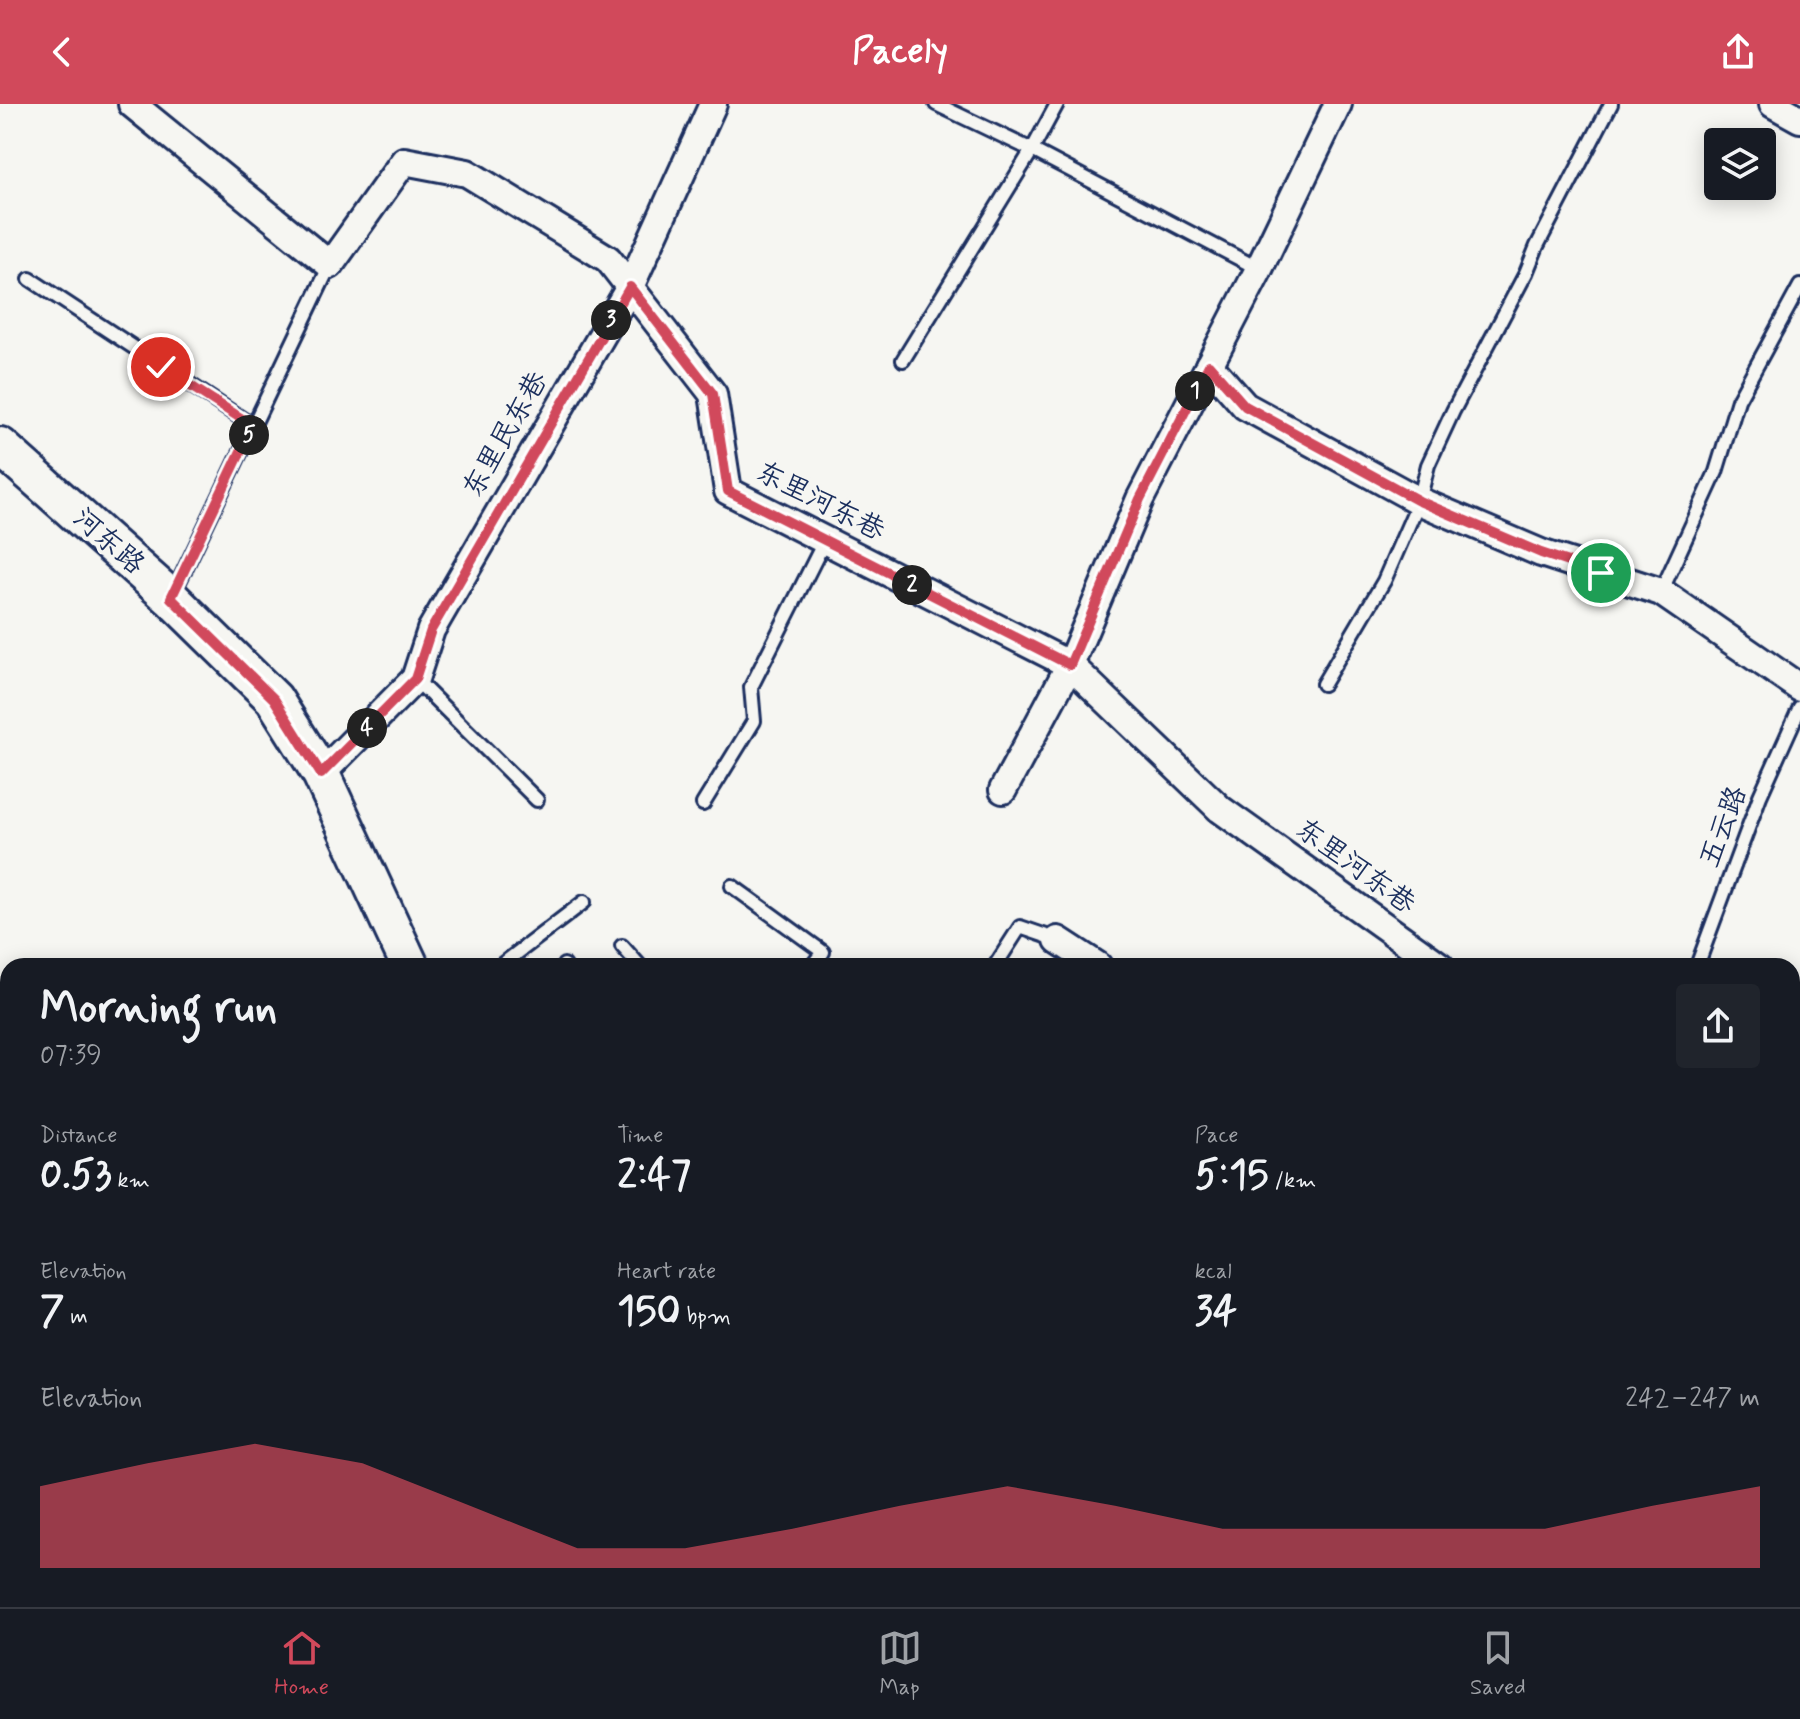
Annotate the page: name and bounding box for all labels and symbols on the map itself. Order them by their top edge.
pin: 3 [591,300,631,340]
pin [127,333,195,401]
street label: 东里民东巷 [455,364,558,505]
pin: 1 [1175,371,1215,411]
pin: 5 [229,415,269,455]
street label: 东里河东巷 [749,454,892,551]
street label: 河东路 [64,500,152,584]
pin [1567,539,1635,607]
pin: 2 [892,565,932,605]
pin: 4 [347,708,387,748]
street label: 五云路 [1692,781,1756,873]
street label: 东里河东巷 [1287,811,1423,924]

